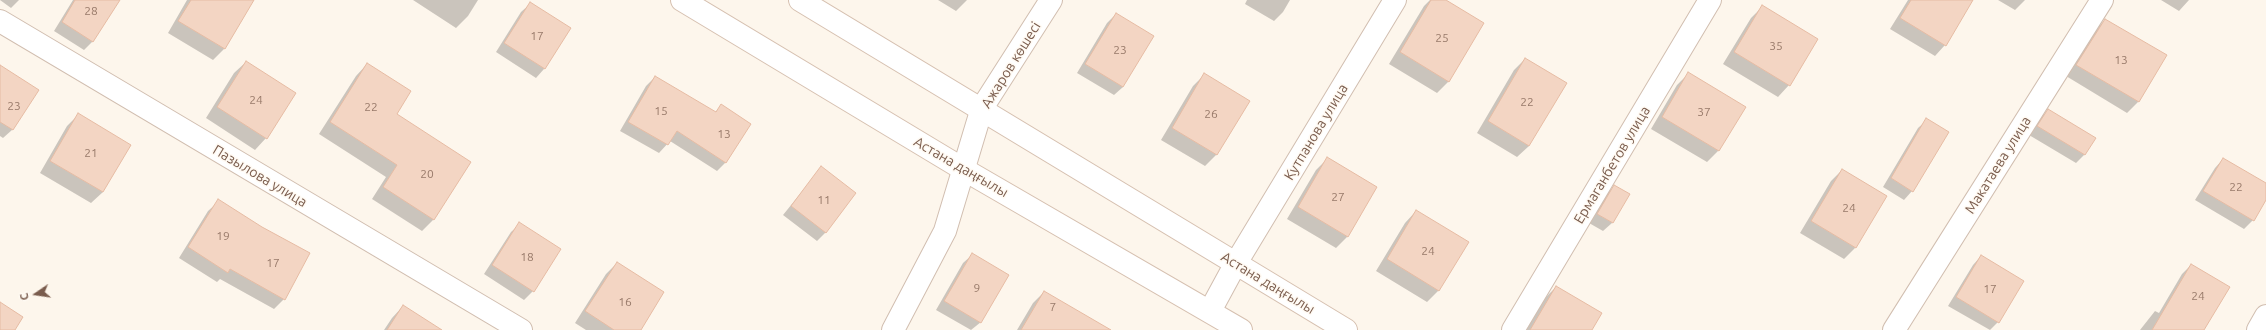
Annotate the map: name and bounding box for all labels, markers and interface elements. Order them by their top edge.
house number: 28 [84,4,98,18]
street label: Ажаров көшесі [978,19,1044,111]
house number: 17 [530,29,544,43]
house number: 25 [1435,31,1449,45]
house number: 35 [1769,39,1783,53]
house number: 23 [1113,43,1127,57]
house number: 13 [2114,53,2128,67]
street label: Кутпанова улица [1281,81,1351,183]
house number: 24 [249,93,263,107]
house number: 22 [1520,95,1534,109]
house number: 23 [7,99,21,113]
house number: 22 [364,100,378,114]
street label: Ермаганбетов улица [1570,103,1654,227]
house number: 15 [654,104,668,118]
house number: 37 [1697,105,1711,119]
house number: 26 [1204,107,1218,121]
street label: Макатаева улица [1961,113,2035,217]
house number: 13 [717,127,731,141]
street label: Астана даңғылы [911,133,1011,201]
street label: Пазылова улица [210,141,310,211]
house number: 21 [84,146,98,160]
house number: 20 [420,167,434,181]
house number: 22 [2229,180,2243,194]
house number: 27 [1331,190,1345,204]
house number: 11 [817,193,831,207]
house number: 24 [1842,201,1856,215]
house number: 19 [216,229,230,243]
house number: 24 [1421,244,1435,258]
street label: Астана даңғылы [1218,248,1318,318]
house number: 18 [520,250,534,264]
house number: 17 [266,256,280,270]
north arrow [16,274,56,314]
house number: 9 [974,281,980,295]
house number: 17 [1983,282,1997,296]
house number: 24 [2191,289,2205,303]
text: С [18,292,31,301]
house number: 16 [618,295,632,309]
house number: 7 [1050,300,1056,314]

